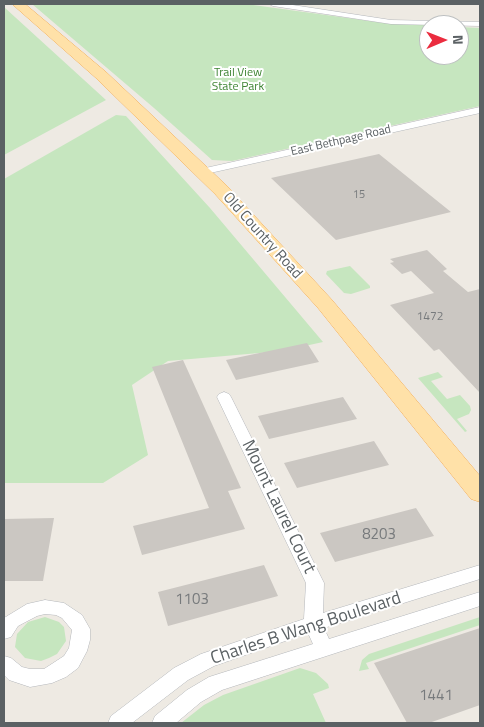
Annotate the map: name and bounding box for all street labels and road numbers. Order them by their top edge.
street label: East Bethpage Road [290,122,392,160]
street label: Old Country Road [219,189,305,283]
street label: Mount Laurel Court [236,437,320,577]
street label: Charles B Wang Boulevard [208,588,404,670]

